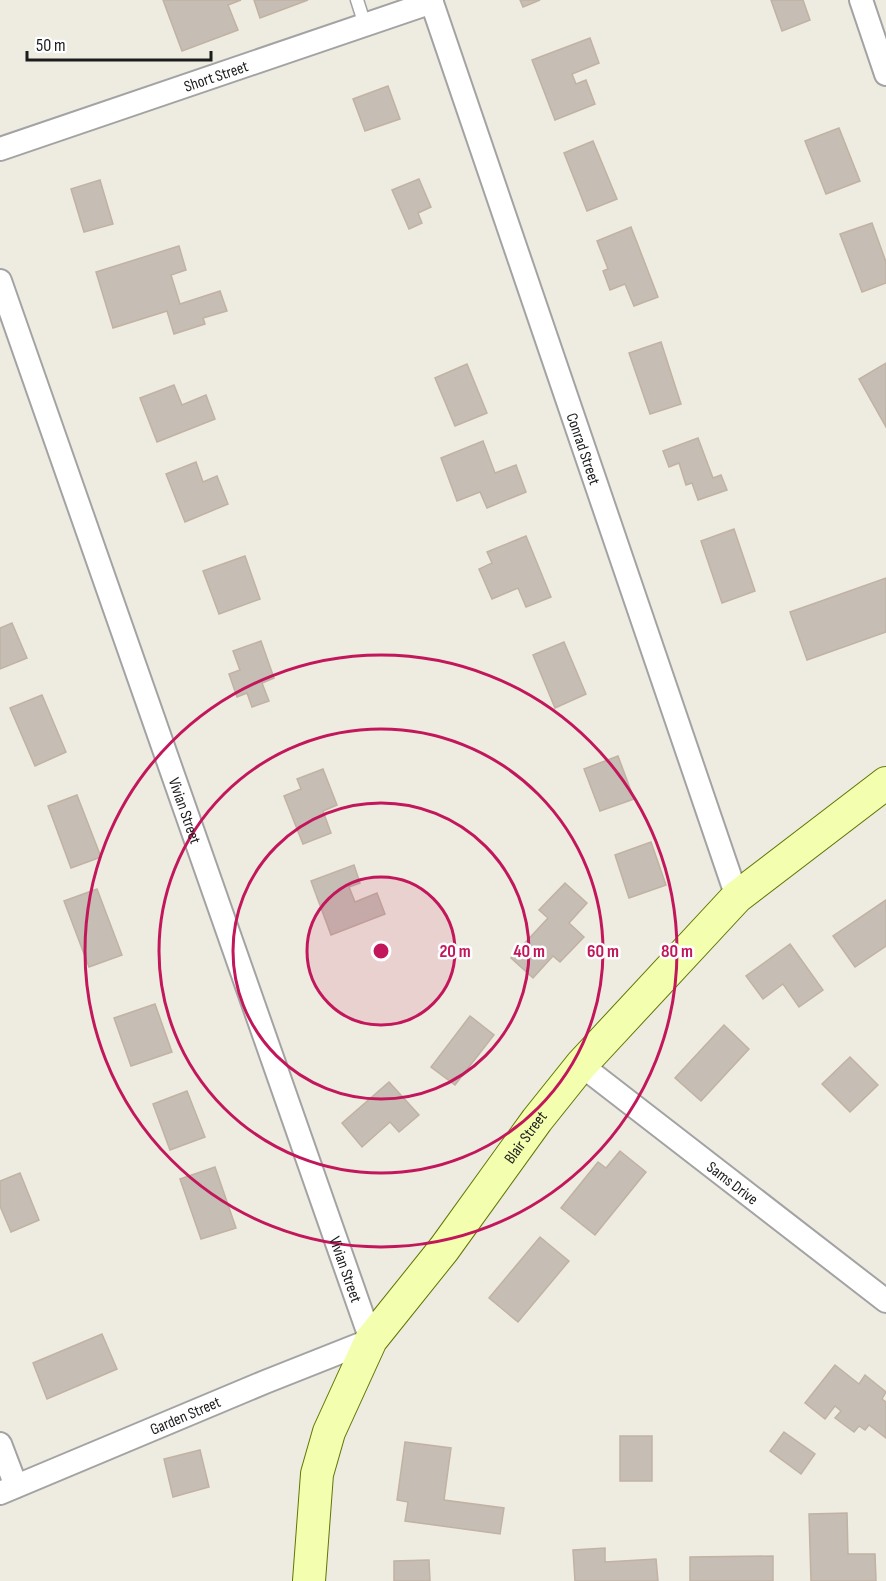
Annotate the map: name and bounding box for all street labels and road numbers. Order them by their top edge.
street label: Short Street [182,57,251,97]
street label: Conrad Street [562,411,604,488]
street label: Vivian Street [164,775,204,847]
street label: Blair Street [501,1108,551,1168]
street label: Sams Drive [703,1158,761,1209]
street label: Vivian Street [324,1234,365,1305]
street label: Garden Street [148,1393,224,1440]

